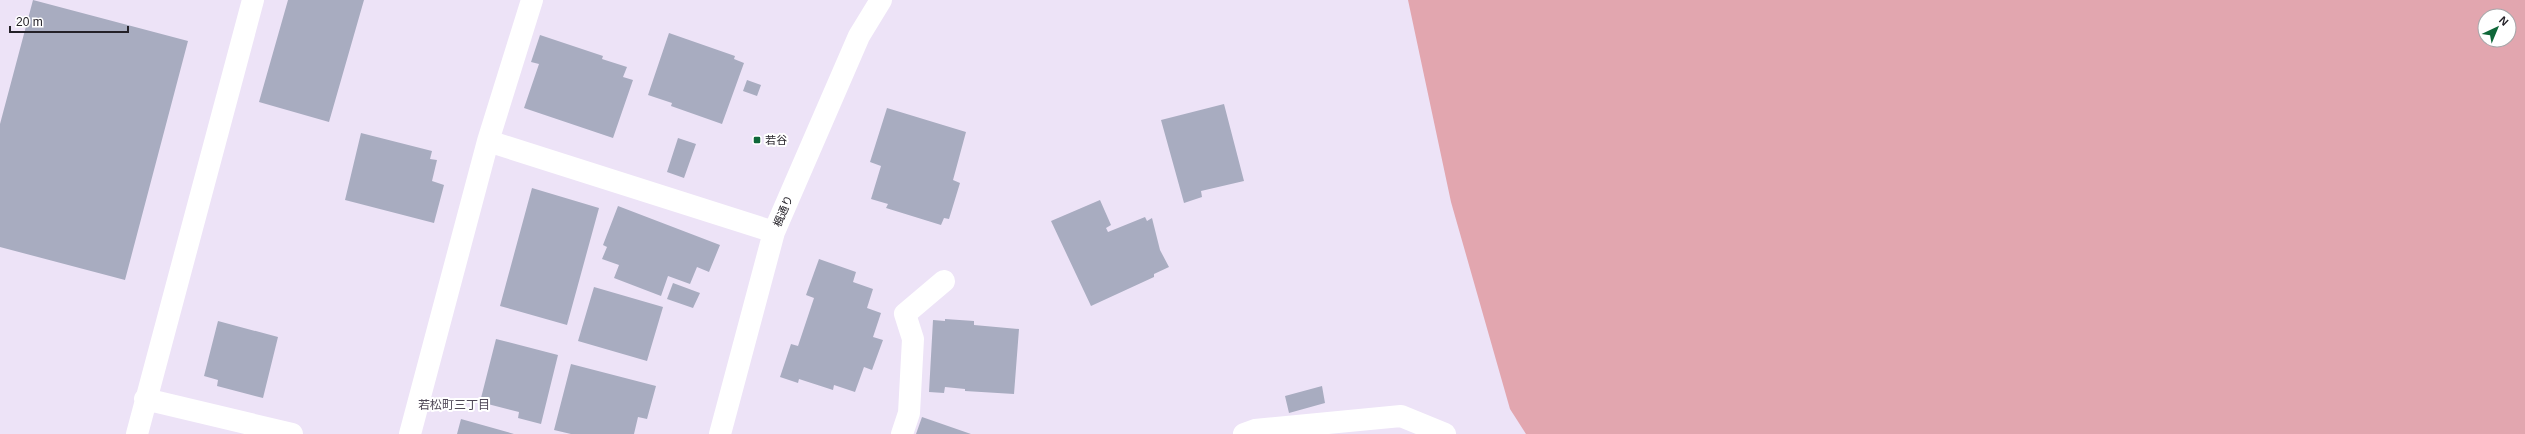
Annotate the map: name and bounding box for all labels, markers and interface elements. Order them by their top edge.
scale bar [10,8,128,34]
north arrow [2477,8,2517,48]
text: N [2497,14,2511,28]
text: 20 m [16,15,43,29]
place label: 若谷 [765,134,787,146]
marker: 若谷 [752,135,762,145]
street label: 楓通り [771,193,795,229]
district label: 若松町三丁目 [418,398,490,412]

